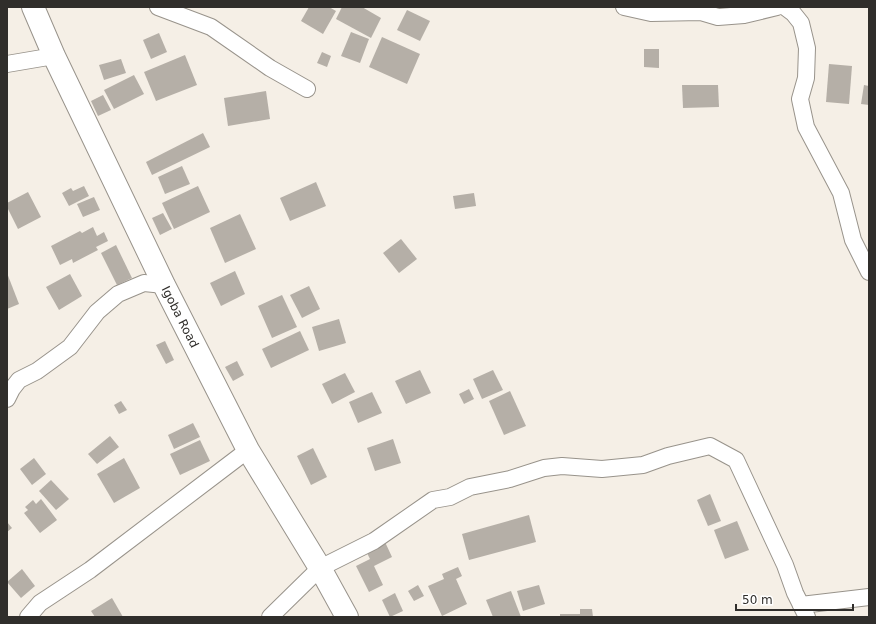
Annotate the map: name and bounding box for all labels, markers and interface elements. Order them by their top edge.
street label: Igoba Road [158,284,202,350]
scale bar [736,586,853,612]
text: 50 m [742,593,773,607]

